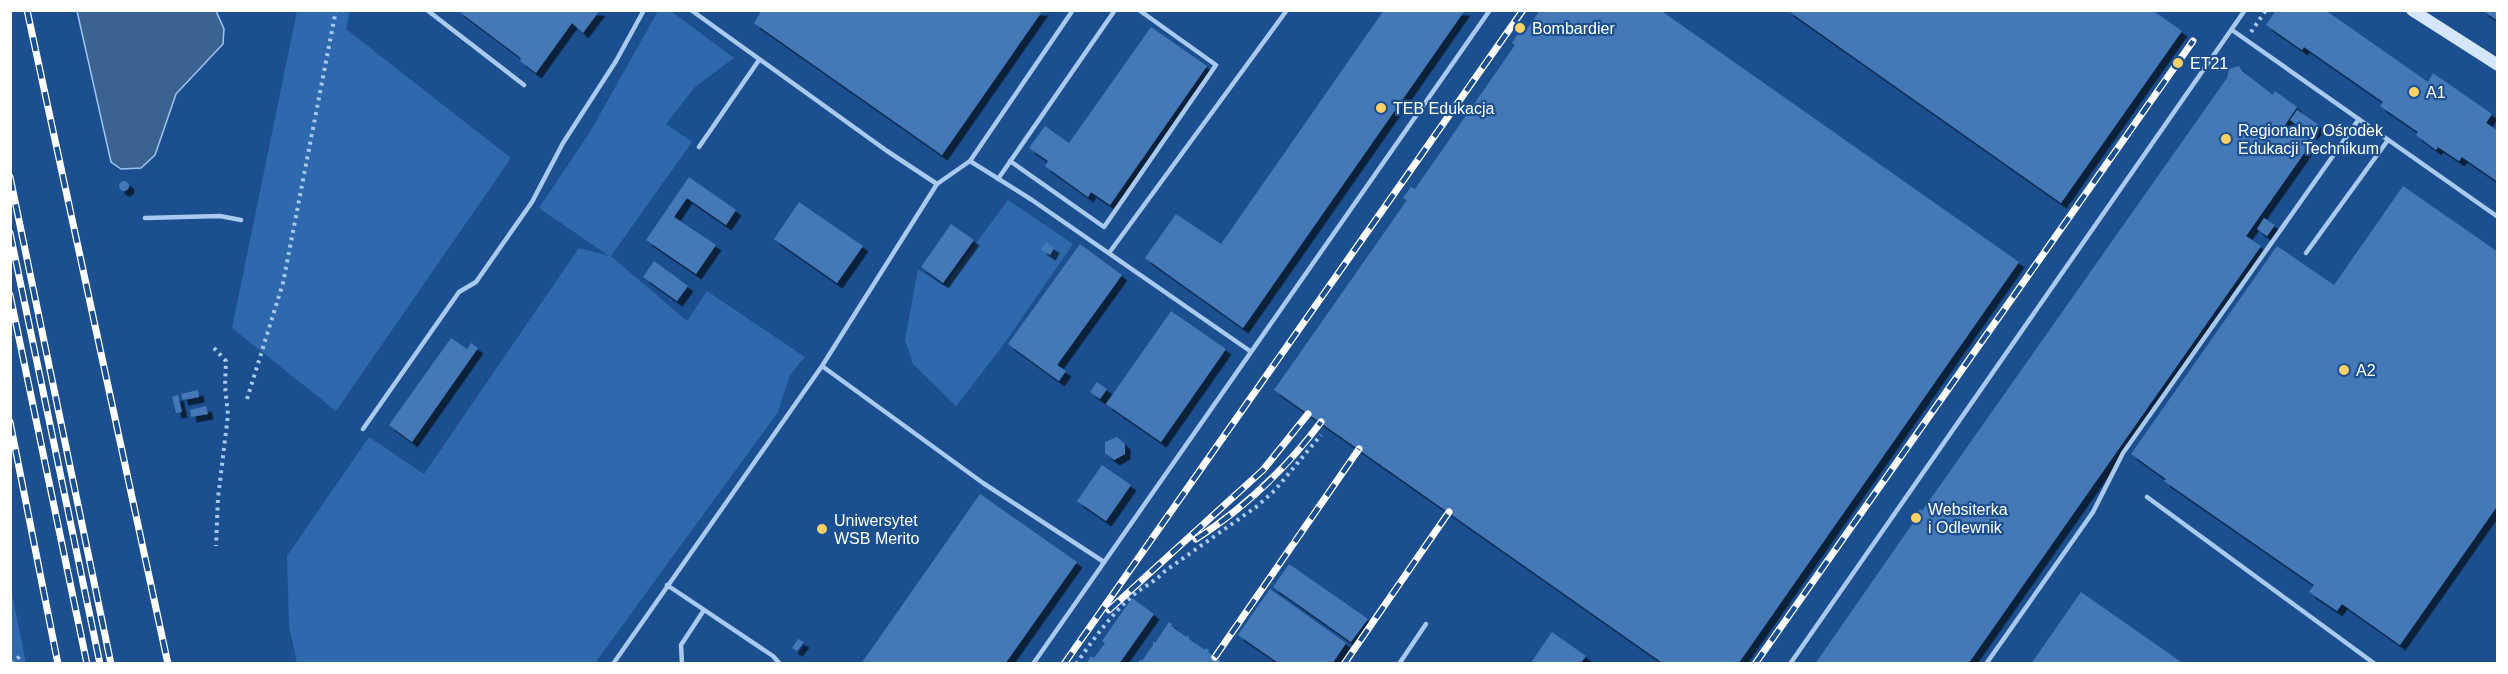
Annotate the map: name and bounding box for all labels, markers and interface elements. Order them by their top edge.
place label: Bombardier [1532,20,1615,37]
marker: Bombardier [1513,21,1527,35]
place label: ET21 [2190,55,2228,72]
marker: ET21 [2171,56,2185,70]
place label: A1 [2426,84,2446,101]
marker: A1 [2407,85,2421,99]
place label: TEB Edukacja [1393,100,1494,117]
marker: TEB Edukacja [1374,101,1388,115]
place label: Regionalny Ośrodek Edukacji Technikum [2238,122,2384,157]
marker: Regionalny Ośrodek Edukacji Technikum [2219,132,2233,146]
place label: A2 [2356,362,2376,379]
marker: A2 [2337,363,2351,377]
place label: Websiterka i Odlewnik [1928,501,2008,536]
marker: Websiterka i Odlewnik [1909,511,1923,525]
place label: Uniwersytet WSB Merito [834,512,919,547]
marker: Uniwersytet WSB Merito [815,522,829,536]

